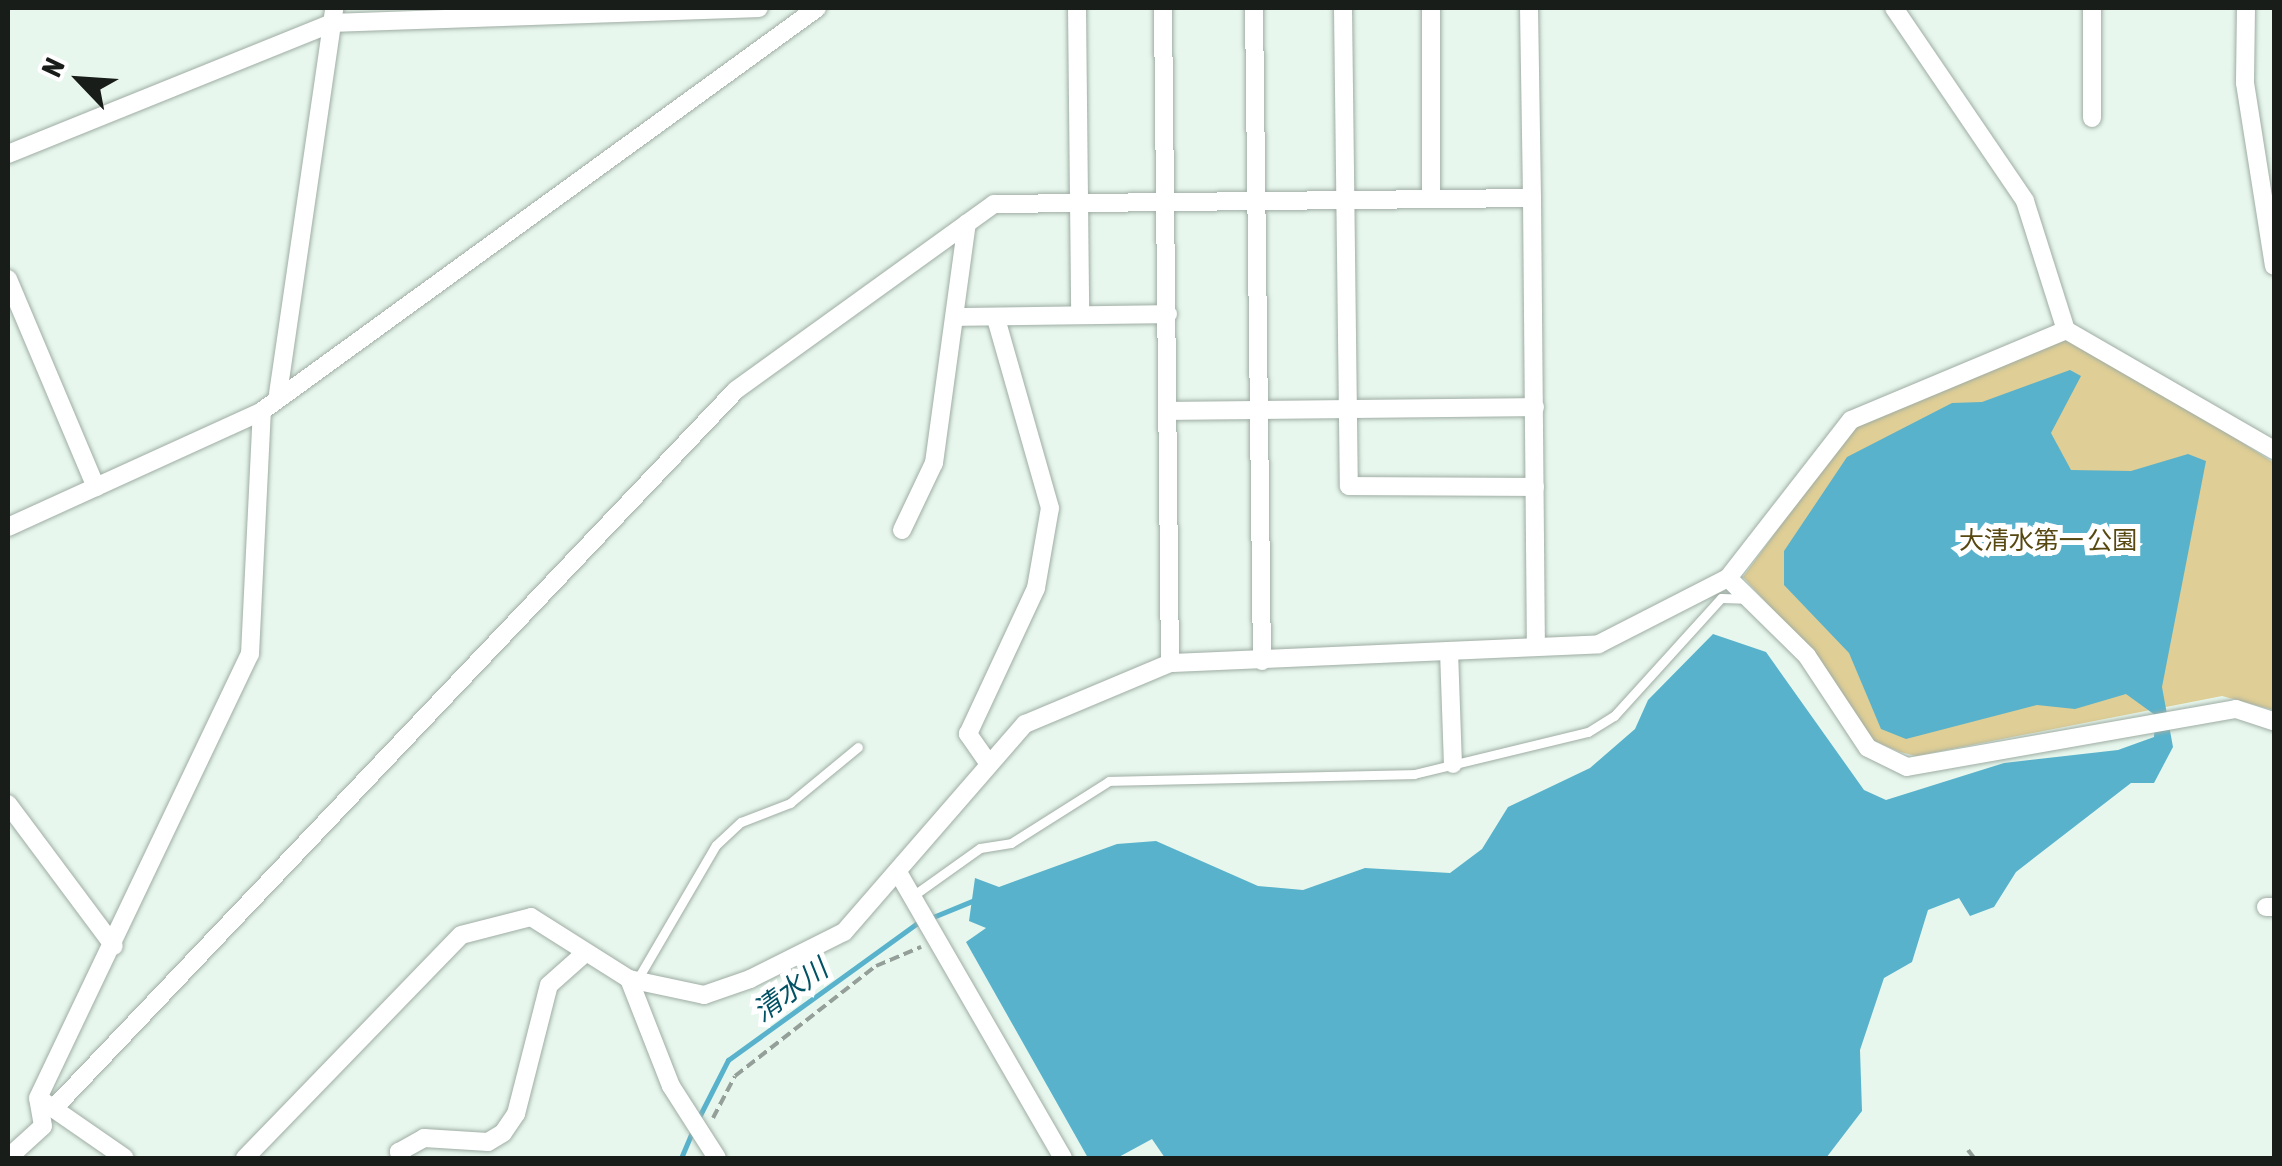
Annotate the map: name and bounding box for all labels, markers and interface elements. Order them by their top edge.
north arrow [30,30,130,130]
text: N [35,53,71,82]
park label: 大清水第一 公園 [1959,525,2137,555]
water label: 清水川 [746,952,834,1028]

